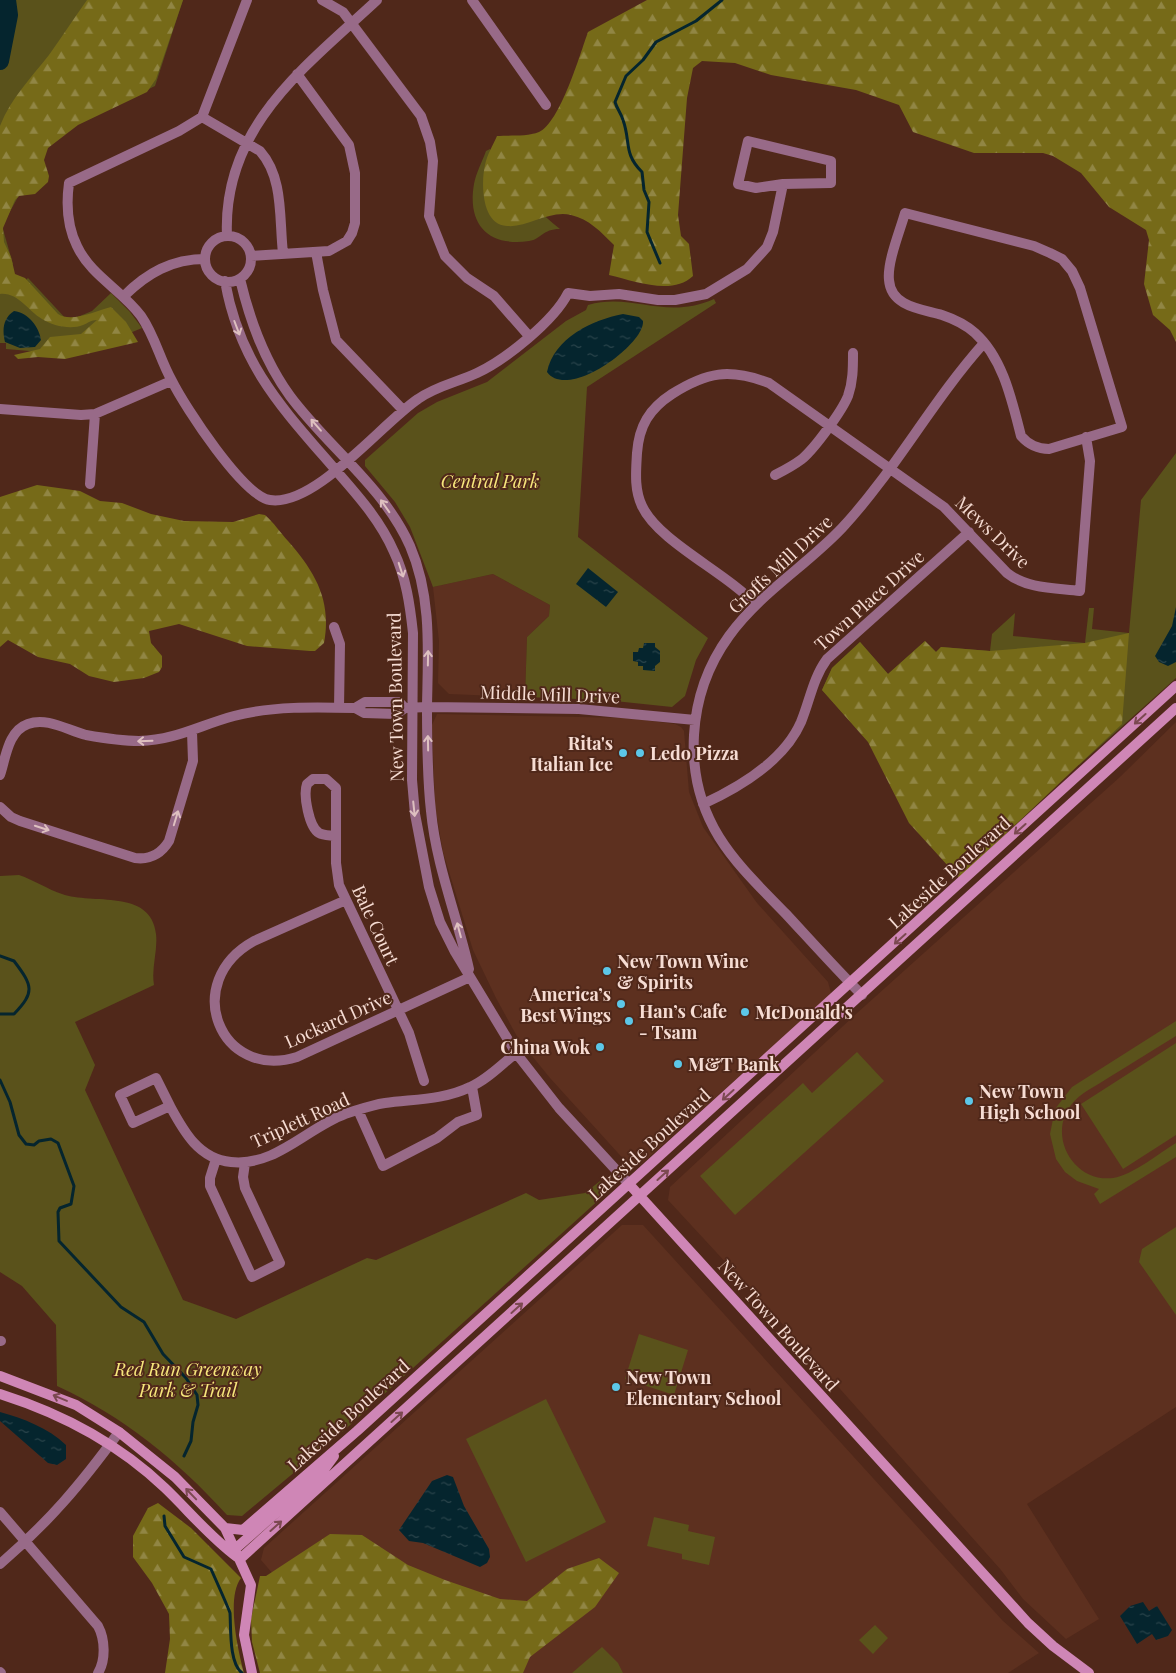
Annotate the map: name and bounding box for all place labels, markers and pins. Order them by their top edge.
place label: Rita's Italian Ice [530,731,613,776]
place label: Ledo Pizza [650,741,739,765]
marker: Rita's Italian Ice [617,747,629,759]
marker: Ledo Pizza [634,747,646,759]
place label: New Town Wine & Spirits [617,949,749,994]
marker: New Town Wine & Spirits [601,965,613,977]
place label: America’s Best Wings [520,982,611,1027]
marker: America’s Best Wings [615,998,627,1010]
place label: Han’s Cafe - Tsam [639,999,727,1044]
place label: McDonald's [755,1000,853,1024]
marker: McDonald's [739,1006,751,1018]
marker: Han’s Cafe - Tsam [623,1015,635,1027]
place label: China Wok [500,1035,590,1059]
marker: China Wok [594,1041,606,1053]
place label: M&T Bank [688,1052,780,1076]
marker: M&T Bank [672,1058,684,1070]
place label: New Town High School [979,1079,1081,1124]
marker: New Town High School [963,1095,975,1107]
place label: New Town Elementary School [626,1365,782,1410]
marker: New Town Elementary School [610,1381,622,1393]

